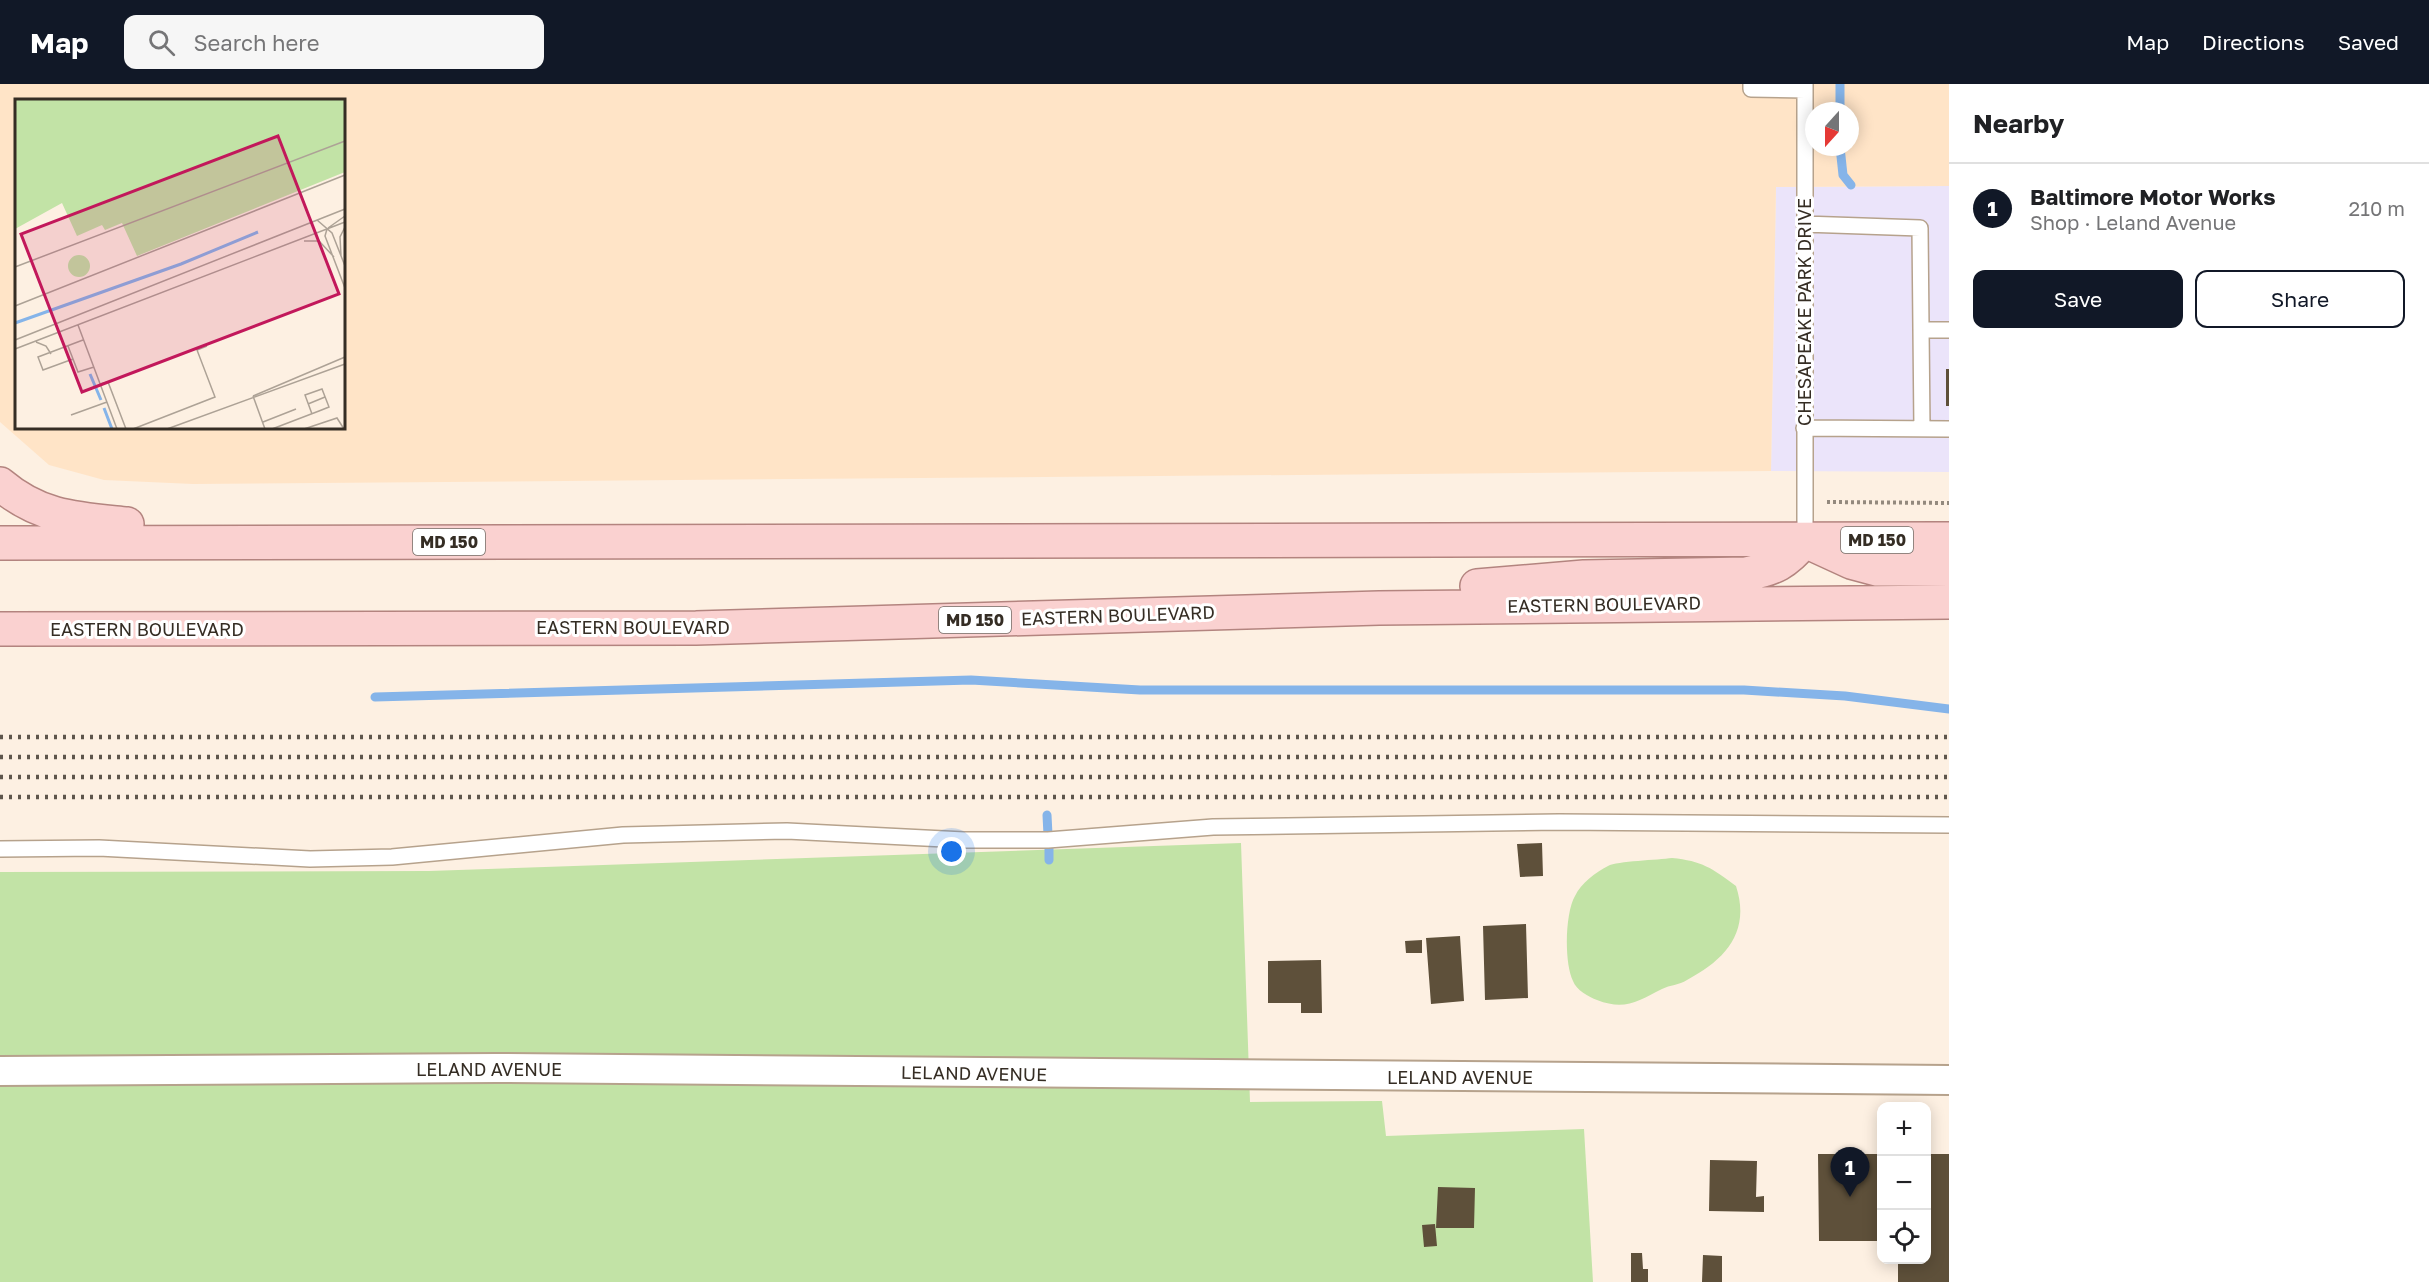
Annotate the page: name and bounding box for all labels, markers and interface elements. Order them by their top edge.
search box [124,15,544,69]
text: Map [30,26,88,59]
icon: search [145,26,178,59]
text: Search here [193,29,319,56]
text: Map [2126,29,2169,55]
text: Directions [2202,29,2305,55]
text: Saved [2338,29,2399,55]
inset map [15,99,345,429]
north arrow [1805,102,1859,156]
text: Nearby [1973,108,2064,139]
text: Baltimore Motor Works [2030,183,2276,210]
text: 1 [1987,196,1998,220]
text: 210 m [2349,196,2405,220]
street label: CHESAPEAKE PARK DRIVE [1793,198,1815,426]
text: Shop · Leland Avenue [2030,210,2236,234]
button: Save [1973,270,2183,328]
button: Share [2195,270,2405,328]
road number: MD 150 [1841,527,1913,553]
road number: MD 150 [413,529,485,555]
street label: EASTERN BOULEVARD [1507,591,1701,617]
street label: EASTERN BOULEVARD [1021,601,1215,629]
road number: MD 150 [939,607,1011,633]
street label: EASTERN BOULEVARD [536,616,730,638]
street label: EASTERN BOULEVARD [50,618,244,640]
your location [937,837,966,866]
street label: LELAND AVENUE [416,1058,562,1080]
street label: LELAND AVENUE [901,1061,1047,1085]
street label: LELAND AVENUE [1387,1066,1533,1088]
map controls [1877,1102,1931,1264]
button: + [1877,1102,1931,1156]
pin: 1 [1830,1148,1870,1197]
button: − [1877,1156,1931,1210]
button: locate [1877,1210,1931,1264]

